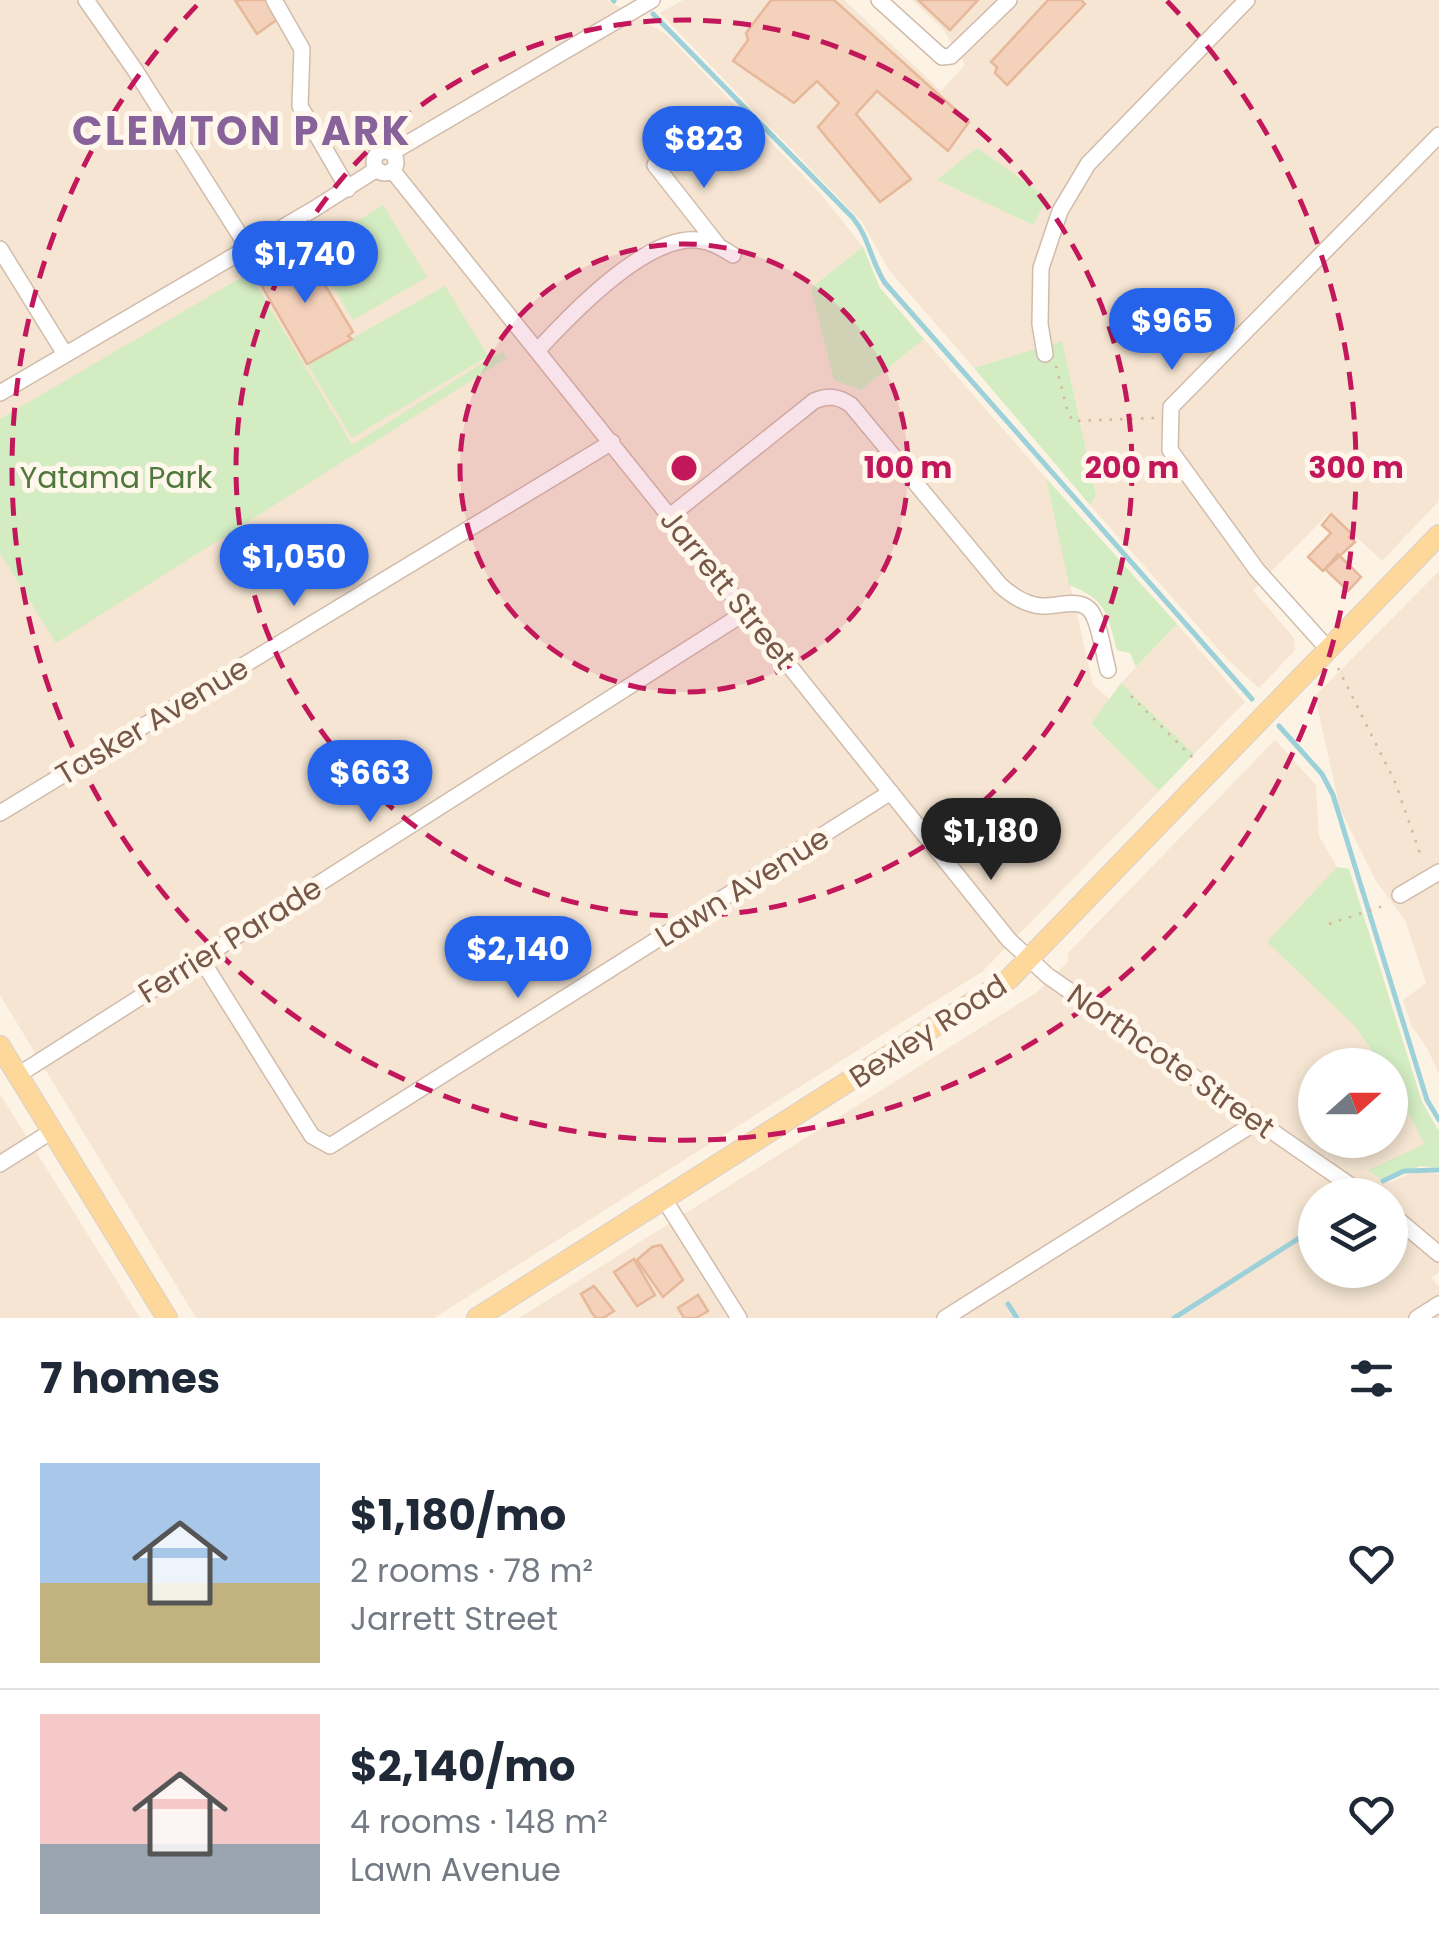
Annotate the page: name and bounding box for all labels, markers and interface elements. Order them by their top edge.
district label: CLEMTON PARK [72,103,412,159]
pin: $823 [645,106,763,191]
text: $823 [664,116,744,161]
pin: $1,740 [224,221,386,306]
text: $1,740 [254,231,356,276]
pin: $965 [1113,288,1231,373]
text: $965 [1131,298,1213,343]
text: 100 m [864,446,952,489]
text: 200 m [1085,446,1179,489]
text: 300 m [1308,446,1404,489]
centre of rings [666,450,702,486]
park label: Yatama Park [20,456,213,499]
street label: Jarrett Street [650,500,806,678]
pin: $1,050 [213,524,375,609]
text: $1,050 [242,534,346,579]
street label: Tasker Avenue [47,646,257,796]
pin: $663 [311,740,429,825]
text: $663 [329,750,411,795]
pin: $1,180 [910,798,1072,883]
text: $1,180 [943,808,1039,853]
street label: Lawn Avenue [647,816,837,958]
street label: Ferrier Parade [130,866,330,1014]
pin: $2,140 [437,916,599,1001]
text: $2,140 [466,926,570,971]
street label: Bexley Road [841,964,1015,1098]
street label: Northcote Street [1059,973,1283,1149]
north arrow [1298,1048,1408,1158]
map controls [1298,1048,1408,1288]
button: layers [1298,1178,1408,1288]
text: 7 homes [40,1349,220,1408]
icon: filters [1344,1351,1399,1406]
text: $1,180/mo [350,1486,566,1545]
icon: home [120,1503,240,1623]
icon: heart [1344,1536,1399,1591]
text: 2 rooms · 78 m² [350,1548,593,1593]
text: Jarrett Street [350,1596,558,1641]
text: $2,140/mo [350,1737,576,1796]
icon: home [120,1754,240,1874]
icon: heart [1344,1787,1399,1842]
text: 4 rooms · 148 m² [350,1799,608,1844]
text: Lawn Avenue [350,1847,561,1892]

